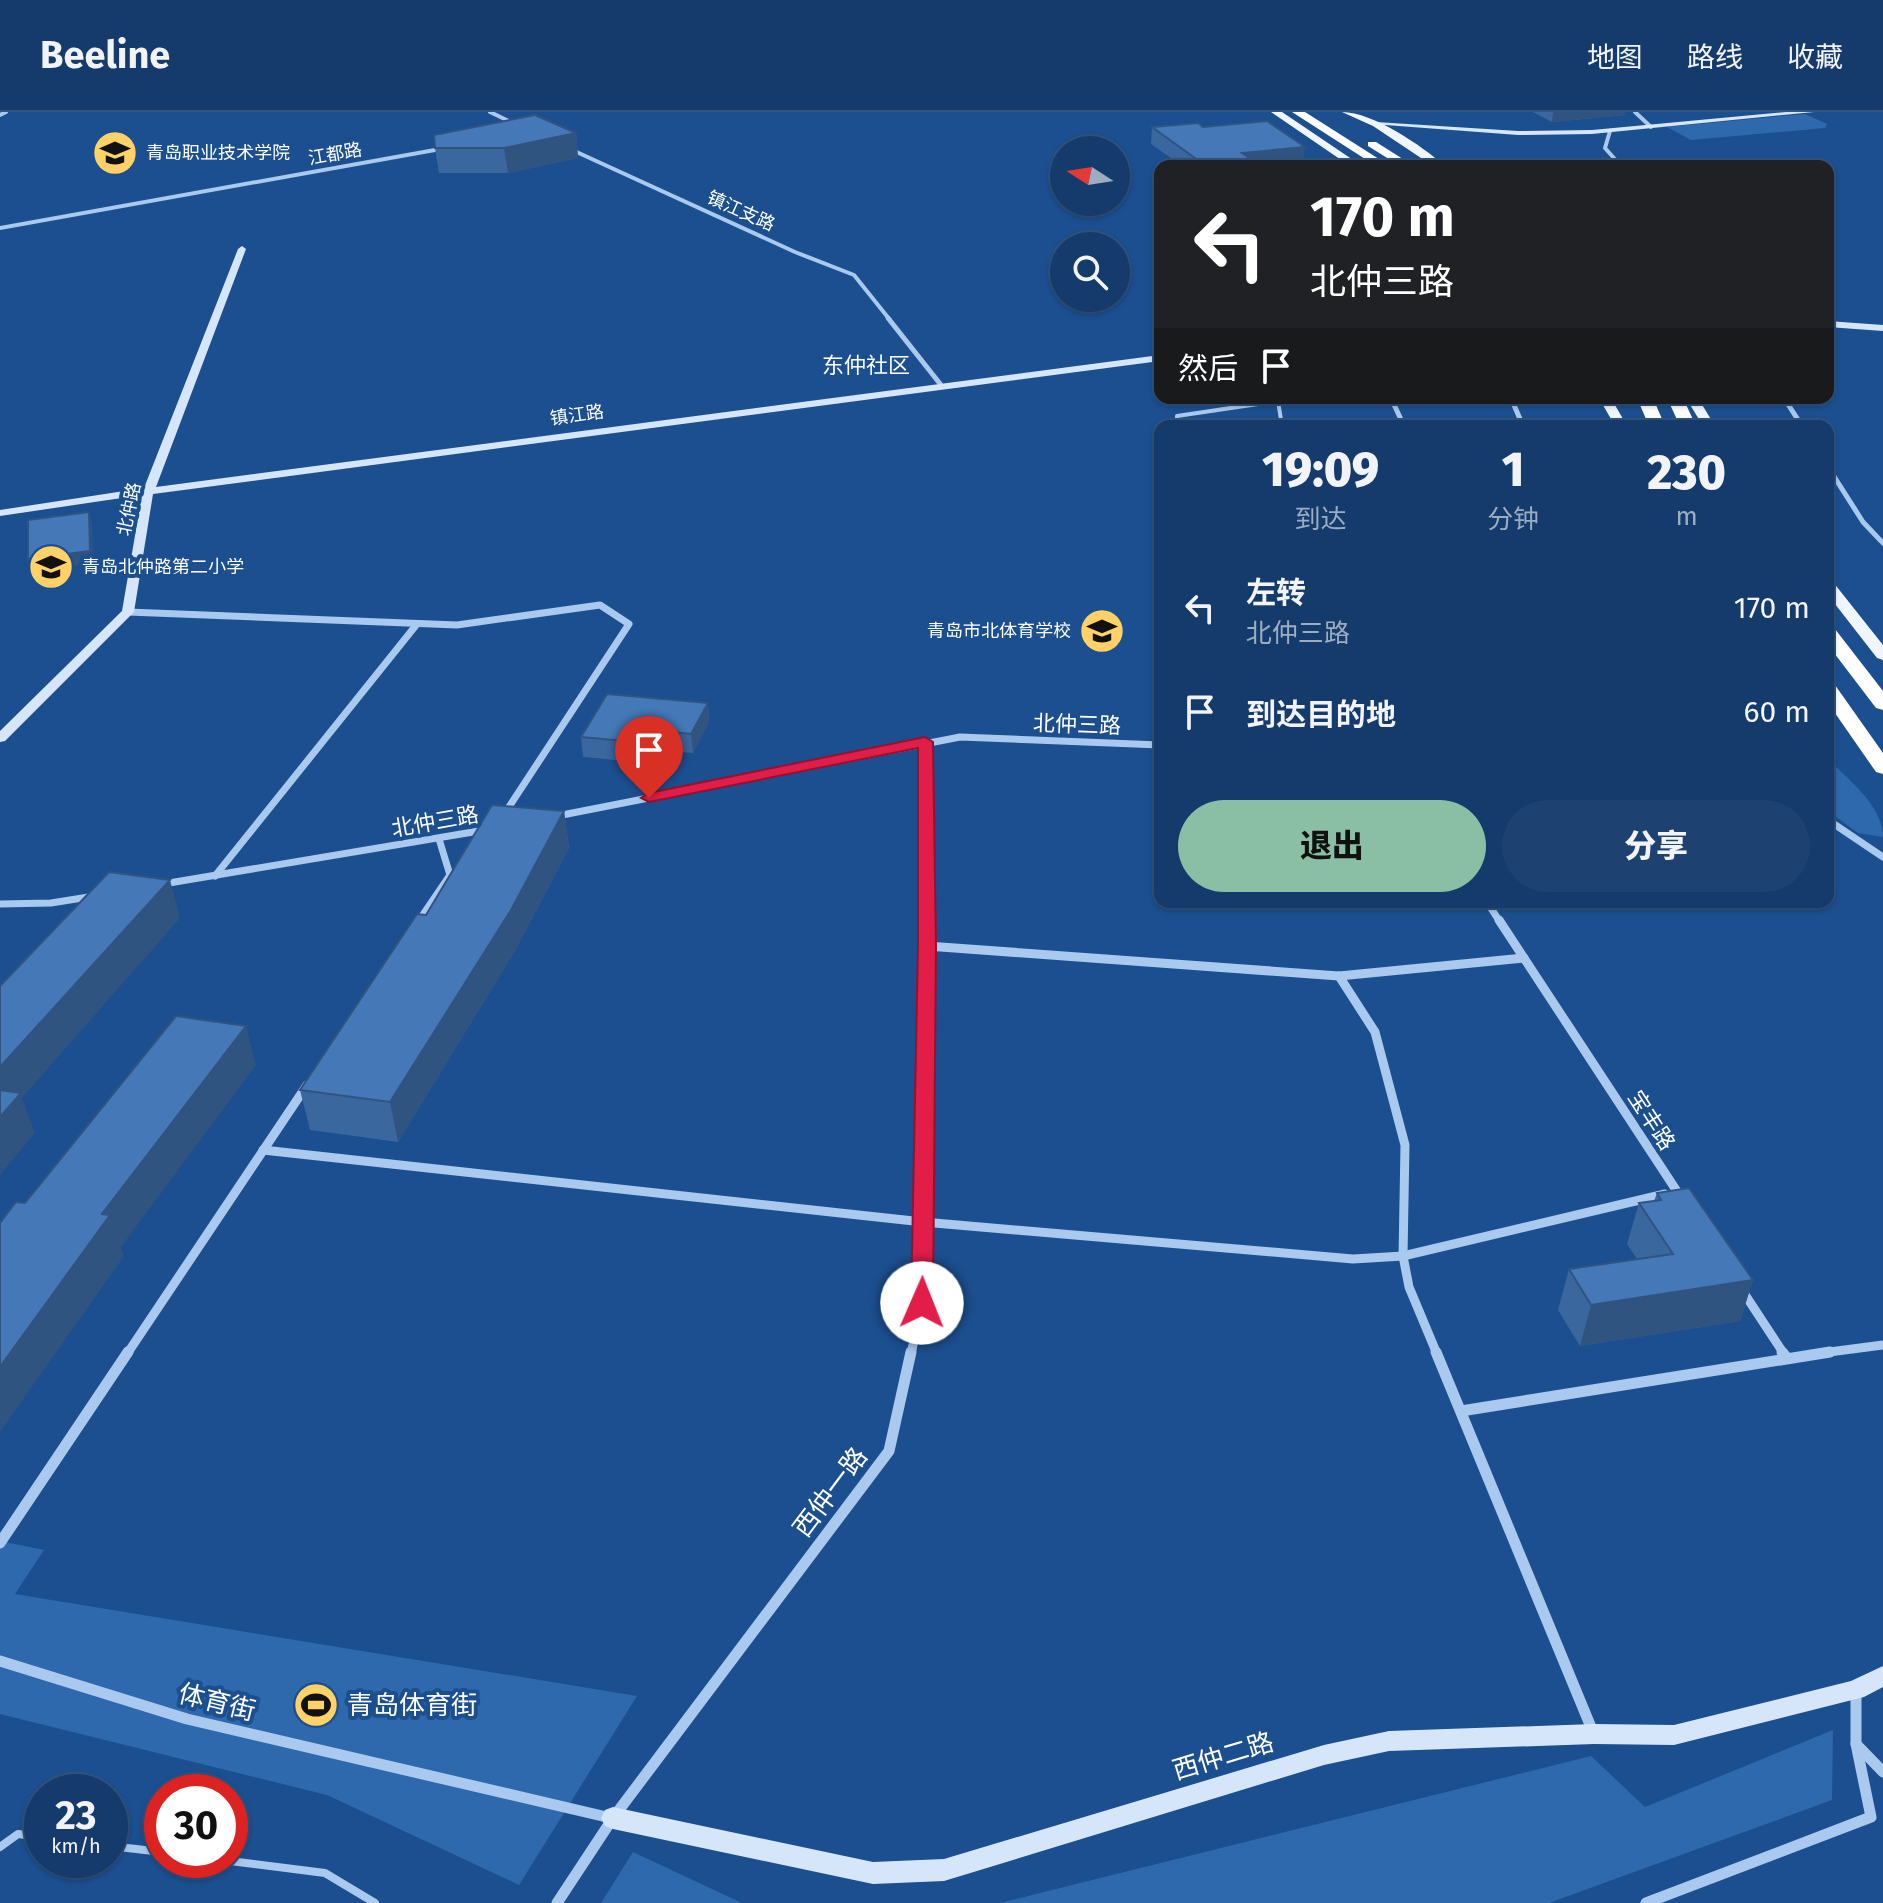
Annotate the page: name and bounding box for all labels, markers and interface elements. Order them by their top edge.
text: Beeline [40,32,170,78]
text: 地图 [1587,41,1643,74]
text: 路线 [1687,41,1743,74]
text: 收藏 [1787,41,1843,74]
school or university icon: 青岛职业技术学院 [91,129,139,177]
north arrow [1050,136,1130,216]
map controls [1050,136,1130,312]
street label: 江都路 [307,138,363,170]
place label: 青岛职业技术学院 [146,142,290,164]
text: 170 m [1310,184,1455,251]
street label: 镇江支路 [704,186,778,236]
icon: left [1178,192,1282,296]
button: search [1050,232,1130,312]
text: 北仲三路 [1310,260,1454,304]
icon: arrive [1254,344,1298,388]
text: 然后 [1178,351,1238,387]
district label: 东仲社区 [822,352,910,379]
street label: 镇江路 [549,400,605,430]
text: 19:09 [1262,441,1379,499]
text: 1 [1502,441,1525,499]
text: 230 [1647,444,1726,502]
street label: 北仲路 [113,480,145,538]
text: m [1675,501,1698,532]
text: 到达 [1295,504,1347,535]
text: 分钟 [1487,504,1539,535]
school or university icon: 青岛北仲路第二小学 [27,543,75,591]
place label: 青岛北仲路第二小学 [82,556,244,578]
text: 左转 [1246,575,1306,611]
icon: left [1178,586,1222,630]
text: 170 m [1734,590,1810,626]
school or university icon: 青岛市北体育学校 [1078,607,1126,655]
text: 北仲三路 [1246,618,1350,649]
place label: 青岛市北体育学校 [927,620,1071,642]
icon: arrive [1178,690,1222,734]
text: 60 m [1744,694,1810,730]
text: 到达目的地 [1246,697,1396,733]
street label: 北仲三路 [1033,709,1121,740]
pin [615,716,683,798]
icon: arrive [627,728,671,772]
button: 退出 [1178,800,1486,892]
button: 分享 [1502,800,1810,892]
street label: 北仲三路 [389,801,481,842]
street label: 宝丰路 [1622,1085,1681,1155]
position arrow [880,1261,964,1345]
street label: 西仲一路 [787,1441,874,1543]
street label: 体育街 [175,1678,258,1727]
sports icon: 青岛体育街 [292,1681,340,1729]
place label: 青岛体育街 [347,1690,477,1721]
street label: 西仲二路 [1169,1726,1277,1787]
speed limit sign: 30 [144,1774,248,1878]
text: 23 [55,1792,97,1840]
text: km/h [51,1834,101,1858]

